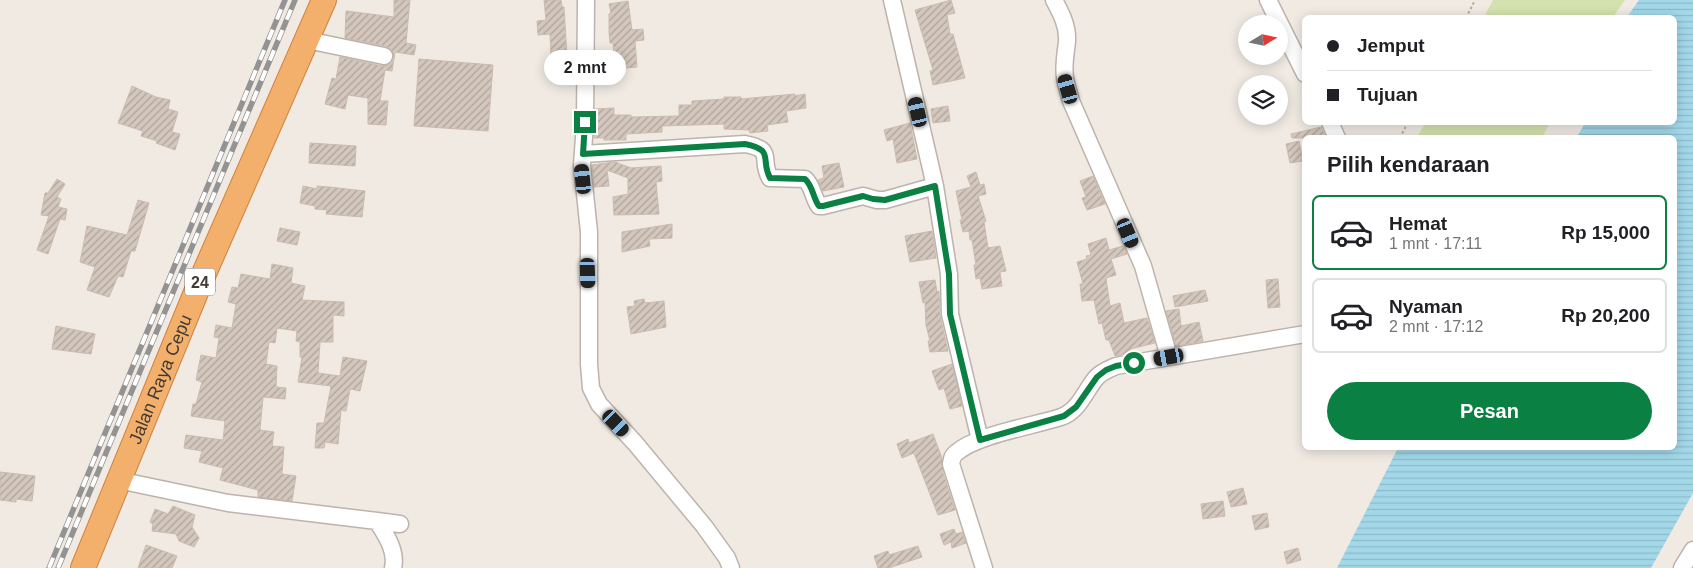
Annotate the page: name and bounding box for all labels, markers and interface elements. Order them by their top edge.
north arrow [1238,15,1288,65]
map controls [1238,15,1288,125]
text: Jemput [1357,35,1425,56]
callout: 2 mnt [544,49,626,84]
text: 2 mnt [564,59,606,76]
car [1056,73,1079,105]
button: layers [1238,75,1288,125]
text: Tujuan [1357,84,1418,105]
car [907,96,928,128]
route end [574,111,596,133]
text: Pilih kendaraan [1327,152,1490,177]
car [573,163,592,195]
icon: car [1329,210,1374,255]
text: Hemat [1389,213,1447,234]
car [1115,216,1140,250]
text: Rp 15,000 [1561,222,1650,243]
text: 1 mnt · 17:11 [1389,235,1482,252]
car [579,258,596,288]
road number: 24 [185,268,215,296]
icon: car [1329,293,1374,338]
text: Nyaman [1389,296,1463,317]
text: Rp 20,200 [1561,305,1650,326]
street label: Jalan Raya Cepu [125,312,196,447]
text: 2 mnt · 17:12 [1389,318,1483,335]
car [1152,347,1185,367]
route start [1123,352,1145,374]
button: Pesan [1327,382,1652,440]
car [600,407,631,439]

